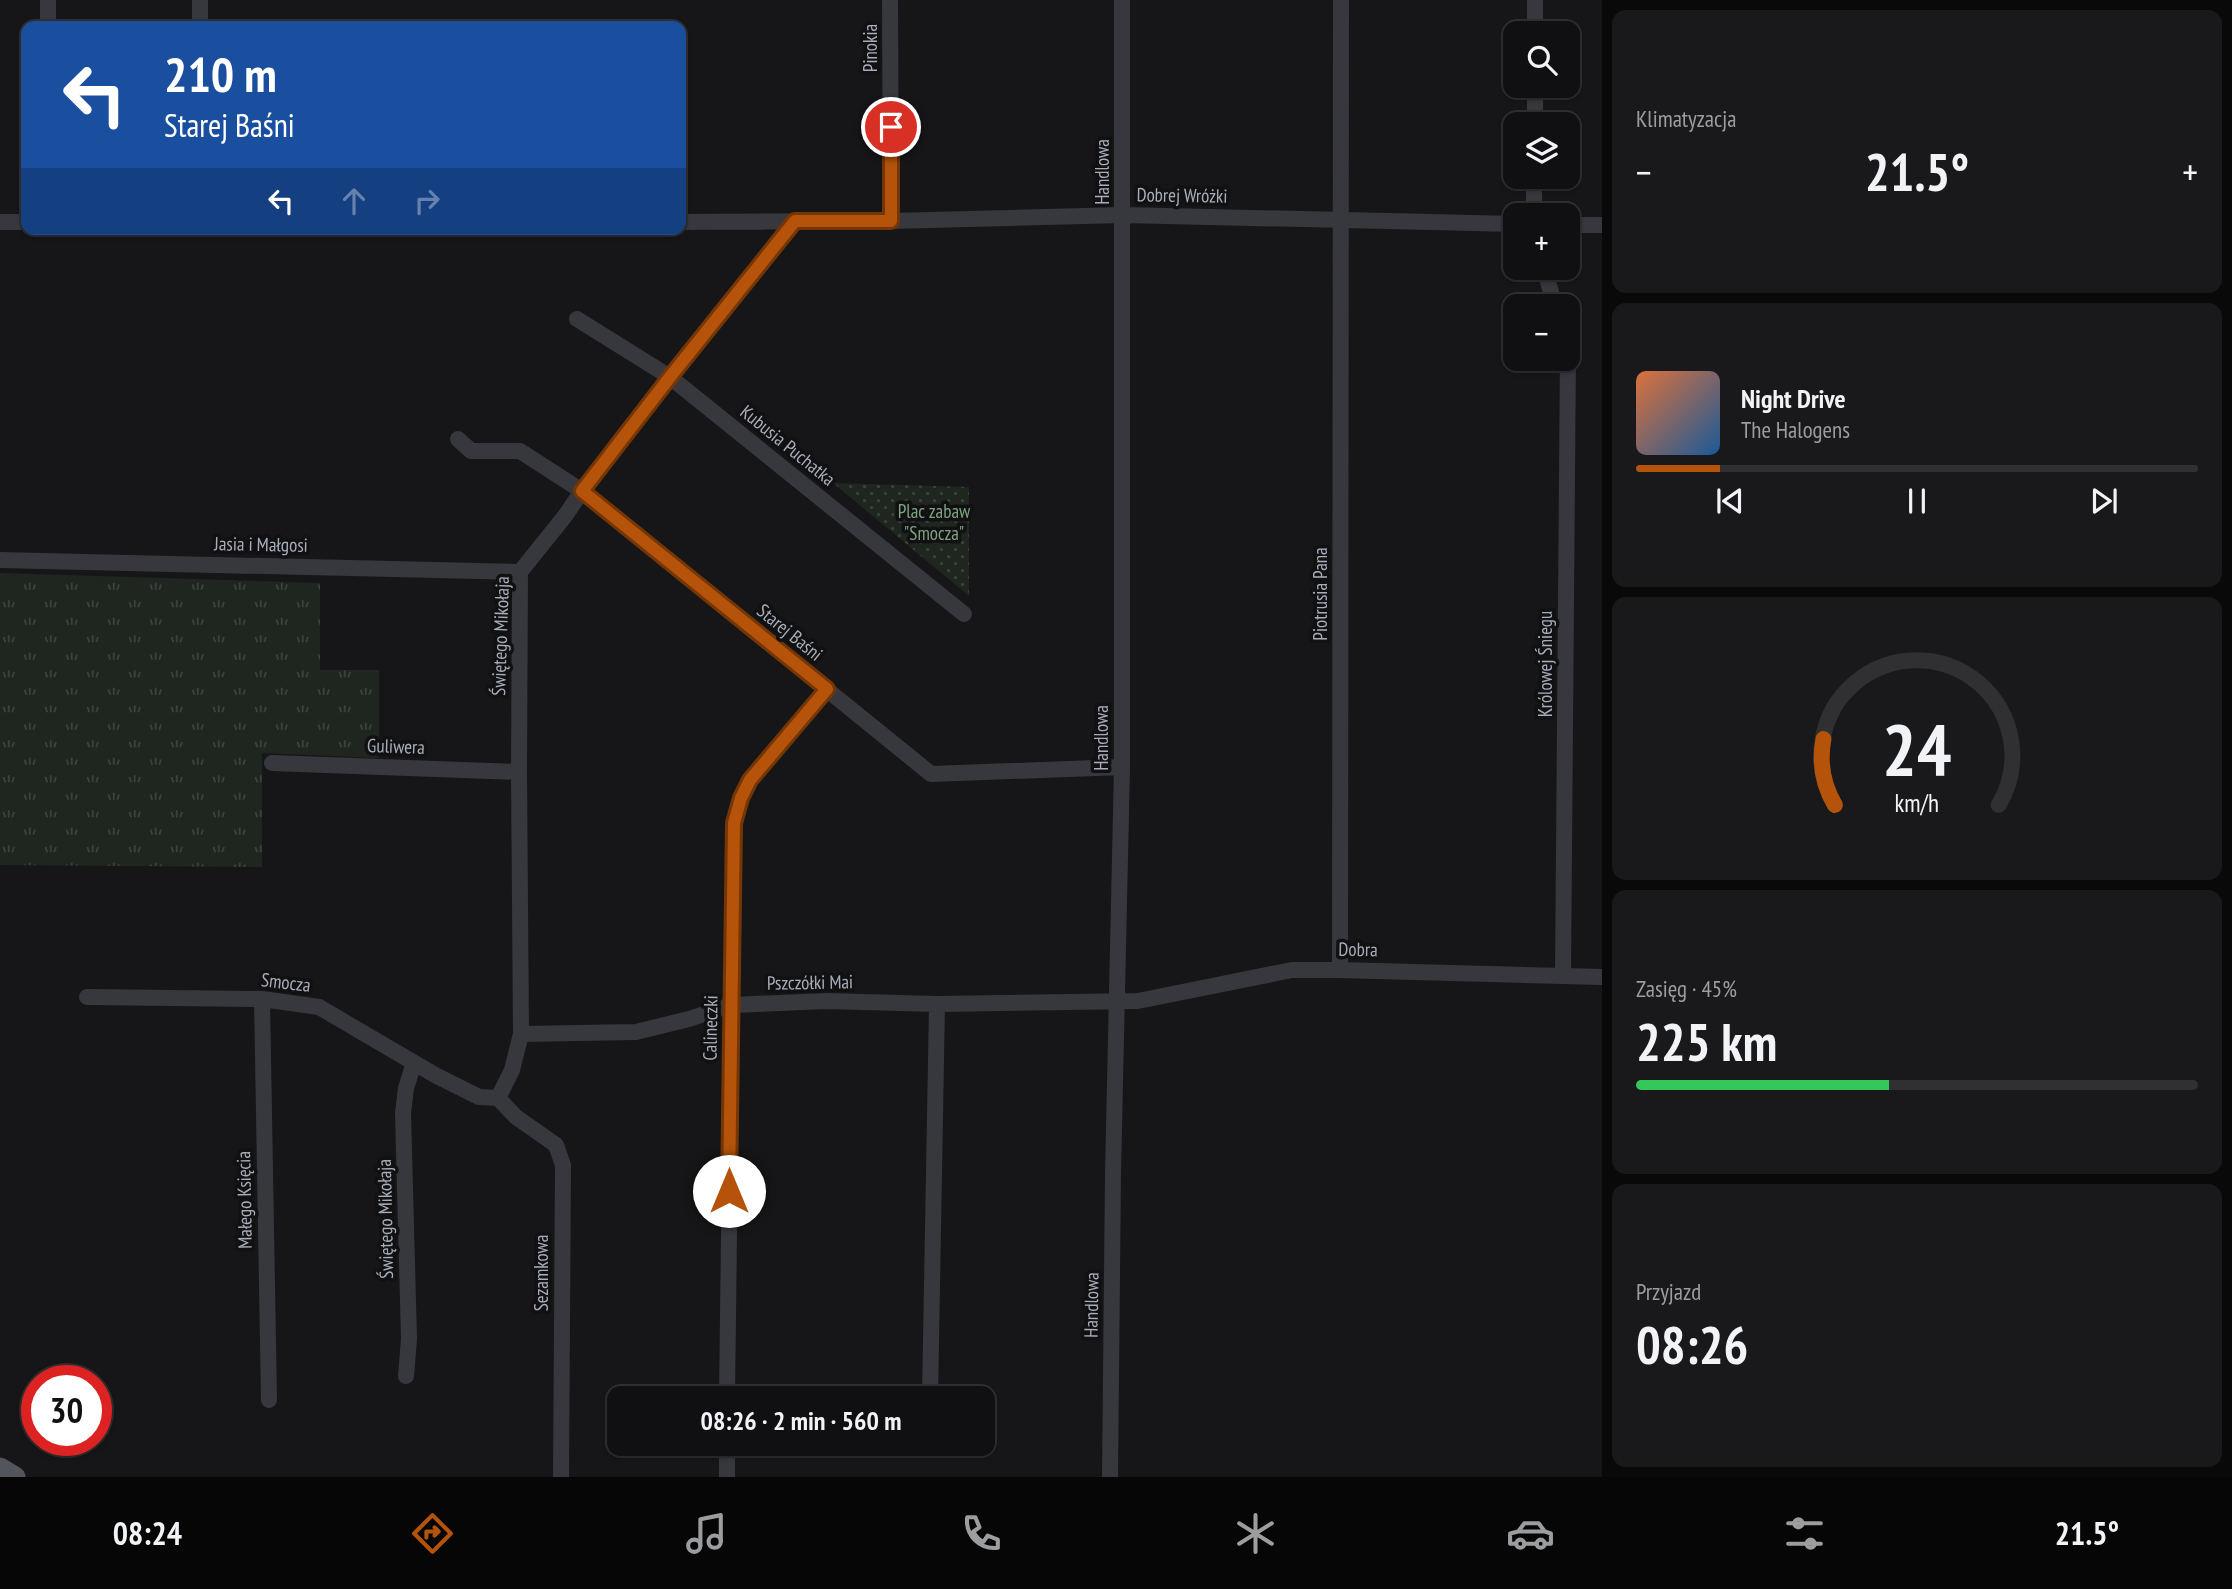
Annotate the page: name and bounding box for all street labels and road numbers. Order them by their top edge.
street label: Pinokia [858,24,882,72]
street label: Handlowa [1090,139,1114,205]
street label: Dobrej Wróżki [1136,182,1228,208]
street label: Kubusia Puchatka [736,399,840,491]
street label: Jasia i Małgosi [213,531,308,557]
street label: Piotrusia Pana [1308,547,1332,641]
street label: Świętego Mikołaja [486,576,514,696]
street label: Starej Baśni [752,598,828,666]
street label: Królowej Śniegu [1533,611,1557,717]
street label: Handlowa [1089,705,1113,771]
street label: Guliwera [367,733,425,759]
street label: Dobra [1338,937,1378,961]
street label: Smocza [260,967,312,997]
street label: Pszczółki Mai [767,969,853,995]
street label: Calineczki [697,995,723,1061]
street label: Małego Księcia [231,1151,257,1249]
street label: Świętego Mikołaja [372,1159,398,1279]
street label: Sezamkowa [529,1235,553,1311]
street label: Handlowa [1078,1272,1104,1338]

